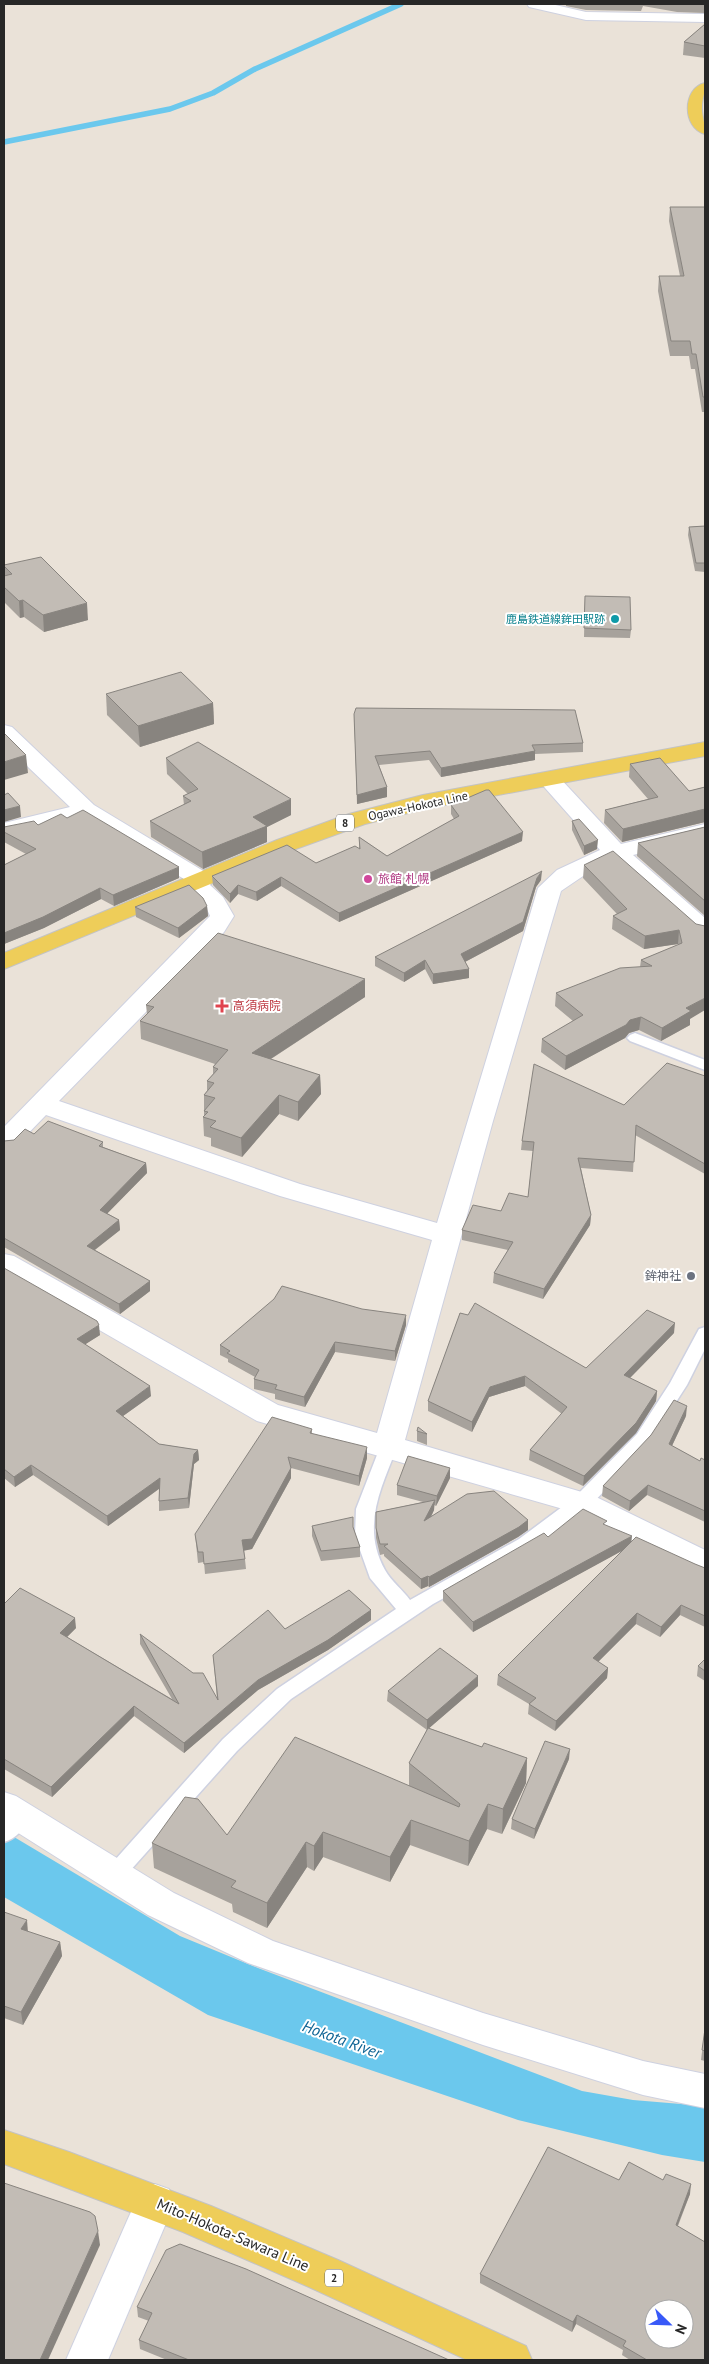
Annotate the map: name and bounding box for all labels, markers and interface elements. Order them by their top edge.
place label: 鹿島鉄道線鉾田駅跡 [506,612,605,626]
marker: 鹿島鉄道線鉾田駅跡 [609,613,621,625]
street label: Ogawa-Hokota Line [367,788,469,823]
road number: 8 [336,814,354,831]
place label: 旅館 札幌 [378,871,429,886]
marker: 旅館 札幌 [362,873,374,885]
place label: 高須病院 [233,998,281,1013]
marker: 高須病院 [215,999,229,1013]
place label: 鉾神社 [645,1268,681,1283]
marker: 鉾神社 [685,1270,697,1282]
water label: Hokota River [300,2015,386,2063]
street label: Mito-Hokota-Sawara Line [154,2194,312,2275]
road number: 2 [325,2270,343,2286]
north arrow [644,2299,694,2349]
text: N [671,2321,691,2337]

